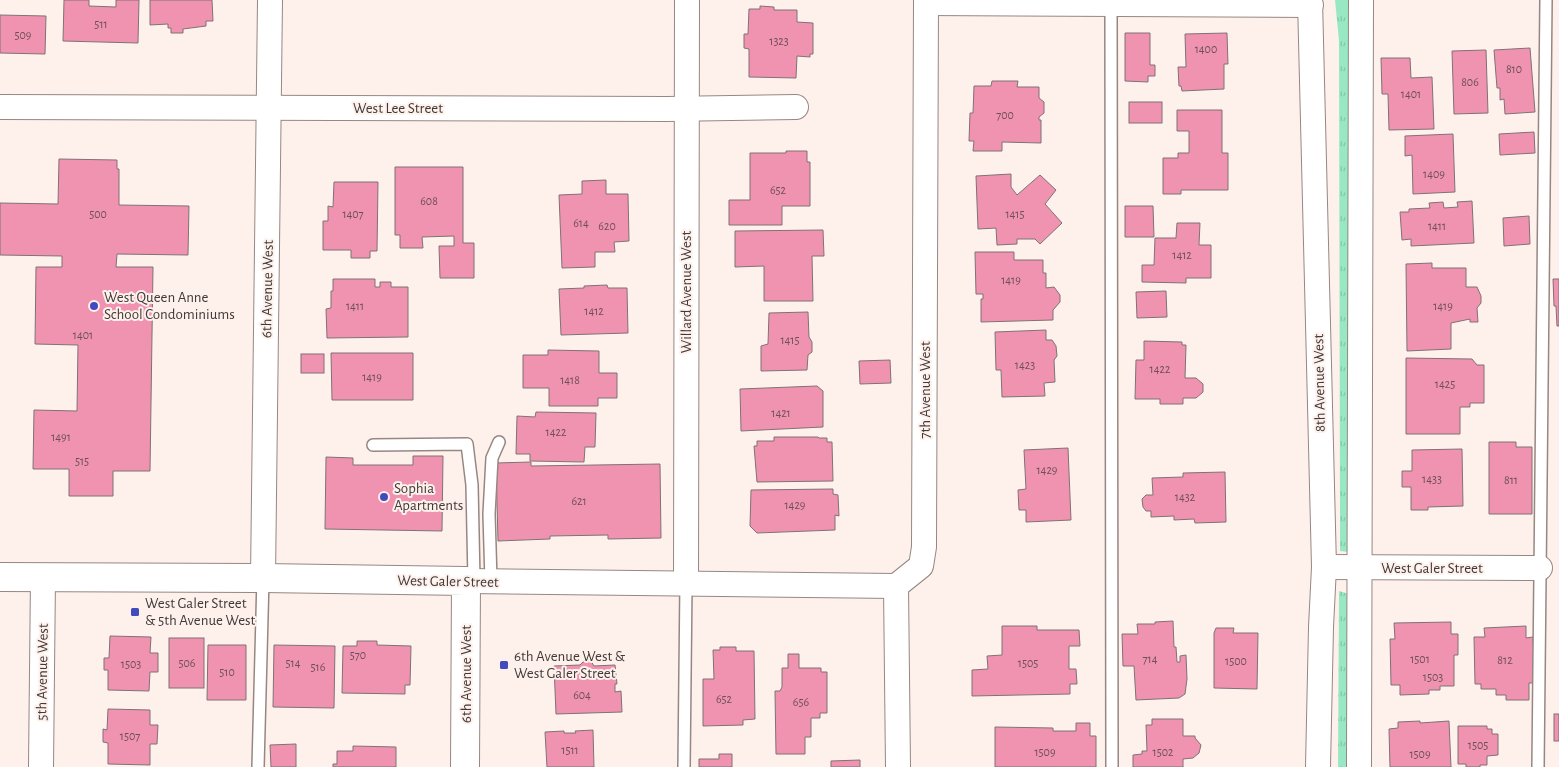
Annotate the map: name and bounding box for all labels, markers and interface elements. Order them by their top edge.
house number: 511 [94,18,108,30]
house number: 509 [15,29,32,41]
house number: 1323 [769,35,789,47]
house number: 1400 [1195,43,1217,55]
house number: 810 [1506,63,1522,75]
house number: 806 [1461,76,1479,88]
house number: 1401 [1401,88,1421,100]
street label: West Lee Street [353,101,443,116]
house number: 700 [996,109,1014,121]
house number: 1409 [1423,168,1445,180]
house number: 652 [770,184,787,196]
house number: 608 [420,195,438,207]
house number: 500 [89,208,107,220]
house number: 1407 [342,208,364,220]
house number: 1415 [1005,208,1025,220]
house number: 614 [573,217,589,229]
house number: 620 [598,220,616,232]
house number: 1411 [1428,220,1446,232]
street label: Willard Avenue West [679,231,694,353]
street label: 6th Avenue West [259,240,276,338]
house number: 1412 [1172,249,1192,261]
house number: 1419 [1001,274,1021,286]
place label: West Queen Anne School Condominiums [104,290,235,322]
marker: West Queen Anne School Condominiums [88,300,100,312]
house number: 1411 [346,300,364,312]
house number: 1419 [1433,300,1453,312]
house number: 1412 [584,305,604,317]
house number: 1401 [73,329,93,341]
street label: 8th Avenue West [1311,333,1328,432]
house number: 1415 [780,334,800,346]
street label: 7th Avenue West [918,341,933,439]
house number: 1423 [1015,359,1035,371]
house number: 1422 [1150,363,1171,375]
house number: 1419 [362,371,382,383]
house number: 1418 [560,374,580,386]
house number: 1425 [1435,378,1455,390]
house number: 1421 [771,407,791,419]
house number: 1422 [546,426,567,438]
house number: 1491 [51,431,71,443]
house number: 515 [75,455,89,467]
house number: 1429 [1036,464,1058,476]
house number: 1433 [1422,473,1442,485]
house number: 811 [1504,474,1518,486]
place label: Sophia Apartments [394,481,463,513]
marker: Sophia Apartments [378,491,390,503]
house number: 1432 [1175,491,1196,503]
house number: 621 [571,495,587,507]
house number: 1429 [784,499,806,511]
street label: West Galer Street [1381,561,1483,576]
street label: West Galer Street [397,573,499,590]
place label: West Galer Street & 5th Avenue West [145,596,256,628]
marker: West Galer Street & 5th Avenue West [129,606,141,618]
street label: 5th Avenue West [34,623,51,721]
street label: 6th Avenue West [459,625,474,723]
house number: 570 [350,649,366,661]
place label: 6th Avenue West & West Galer Street [514,649,626,681]
house number: 714 [1143,653,1158,665]
house number: 1501 [1410,653,1430,665]
house number: 812 [1497,654,1513,666]
house number: 1500 [1225,655,1247,667]
house number: 506 [179,657,196,669]
house number: 514 [286,657,301,669]
house number: 1505 [1018,657,1038,669]
house number: 1503 [121,658,141,670]
marker: 6th Avenue West & West Galer Street [498,659,510,671]
house number: 516 [311,661,326,673]
house number: 510 [219,666,235,678]
house number: 1503 [1423,671,1443,683]
house number: 604 [573,689,591,701]
house number: 652 [716,693,733,705]
house number: 656 [793,696,810,708]
house number: 1507 [120,730,140,742]
house number: 1505 [1468,739,1488,751]
house number: 1511 [561,744,579,756]
house number: 1509 [1034,746,1056,758]
house number: 1502 [1153,746,1174,758]
house number: 1509 [1409,748,1431,760]

